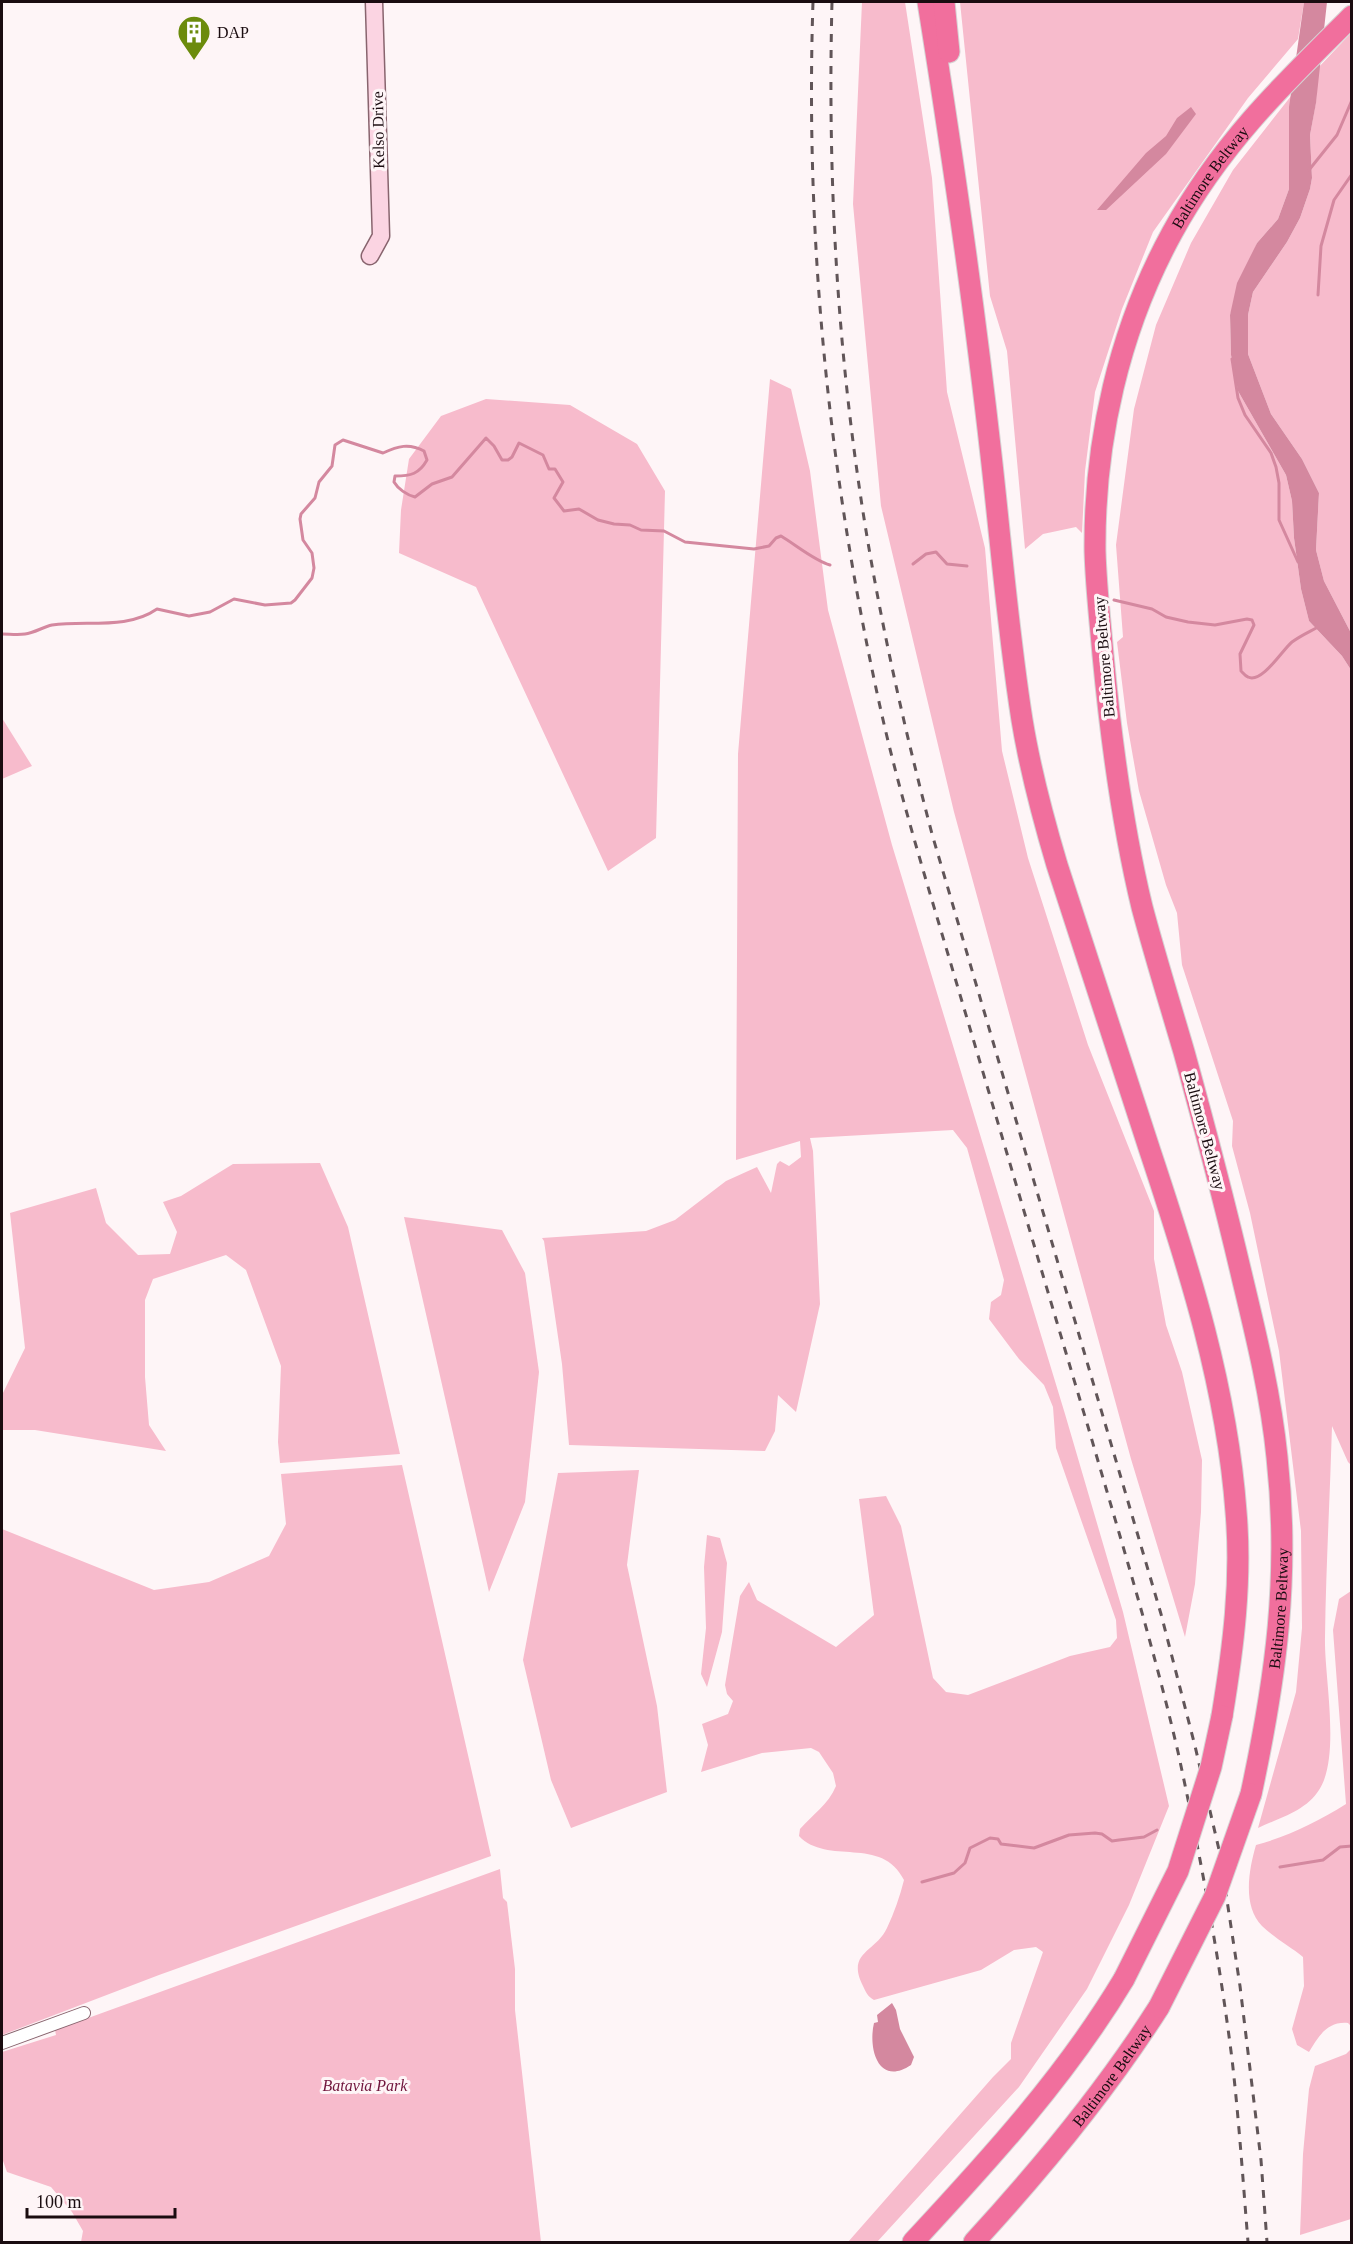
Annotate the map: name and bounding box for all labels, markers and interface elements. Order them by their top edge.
building icon: DAP [176,14,212,61]
place label: DAP [217,24,249,41]
street label: Kelso Drive [369,91,387,169]
street label: Baltimore Beltway [1168,122,1252,231]
street label: Baltimore Beltway [1090,596,1119,718]
street label: Baltimore Beltway [1180,1070,1229,1192]
street label: Baltimore Beltway [1265,1548,1291,1670]
street label: Baltimore Beltway [1069,2021,1155,2130]
park label: Batavia Park [323,2077,408,2094]
scale bar [27,2181,176,2219]
text: 100 m [36,2192,82,2212]

